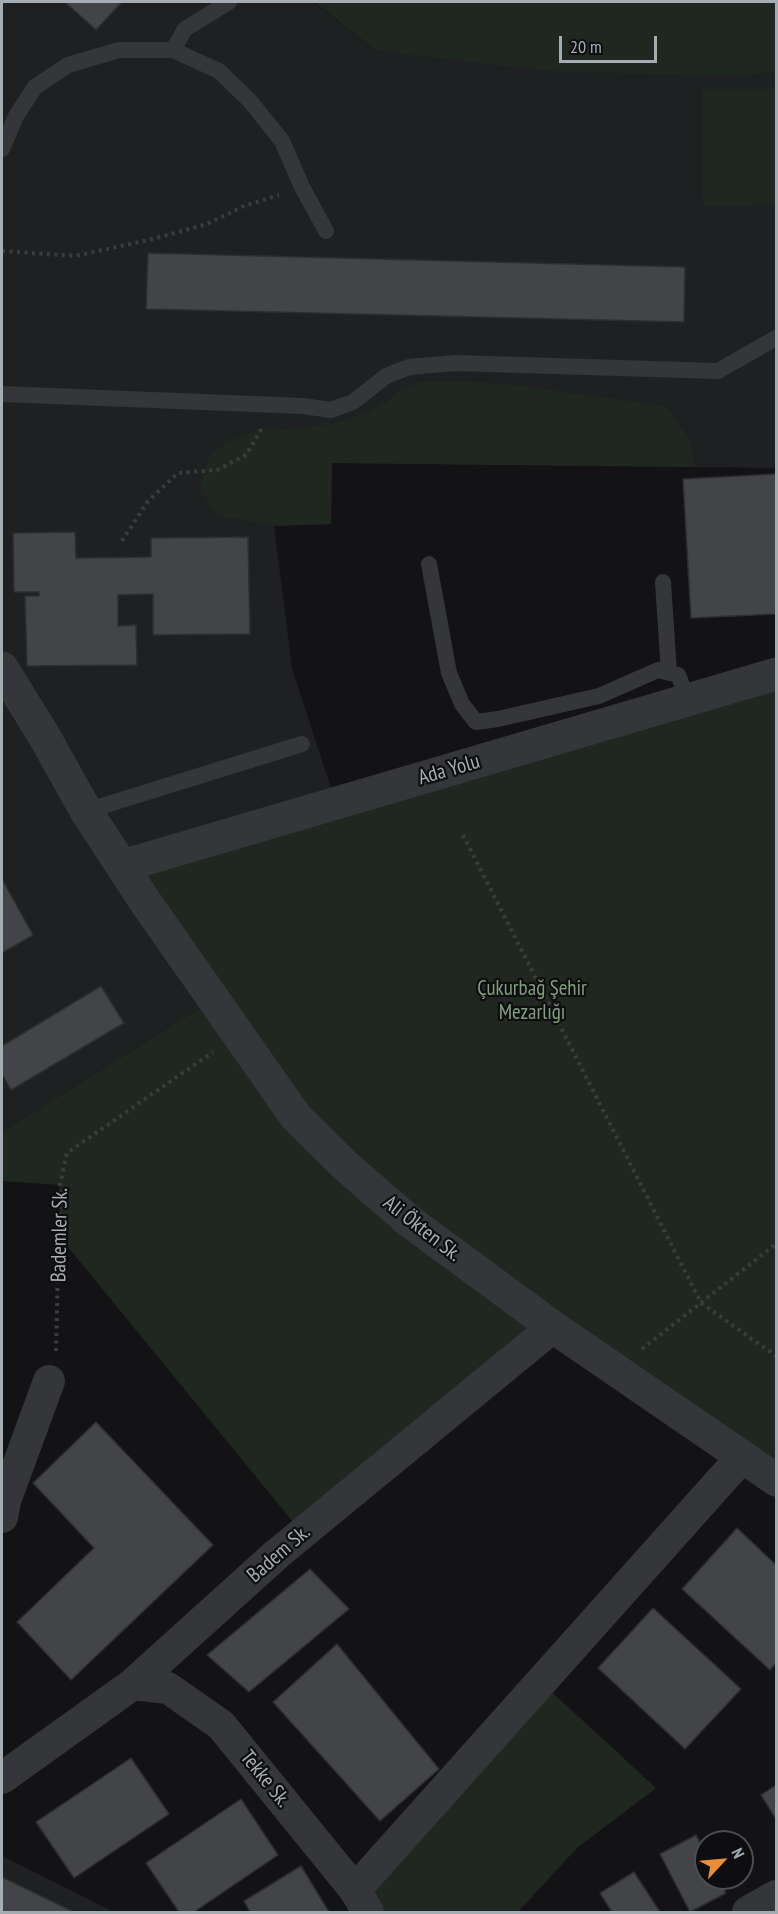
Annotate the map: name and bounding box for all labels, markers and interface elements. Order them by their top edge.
scale bar [562,24,660,62]
text: 20 m [570,35,602,58]
street label: Ada Yolu [415,749,483,791]
park label: Çukurbağ Şehir Mezarlığı [477,976,587,1026]
street label: Bademler Sk. [47,1188,73,1282]
street label: Ali Ökten Sk. [378,1191,466,1267]
street label: Badem Sk. [242,1520,316,1588]
street label: Tekke Sk. [234,1745,296,1813]
north arrow [694,1830,754,1890]
text: N [727,1845,749,1861]

